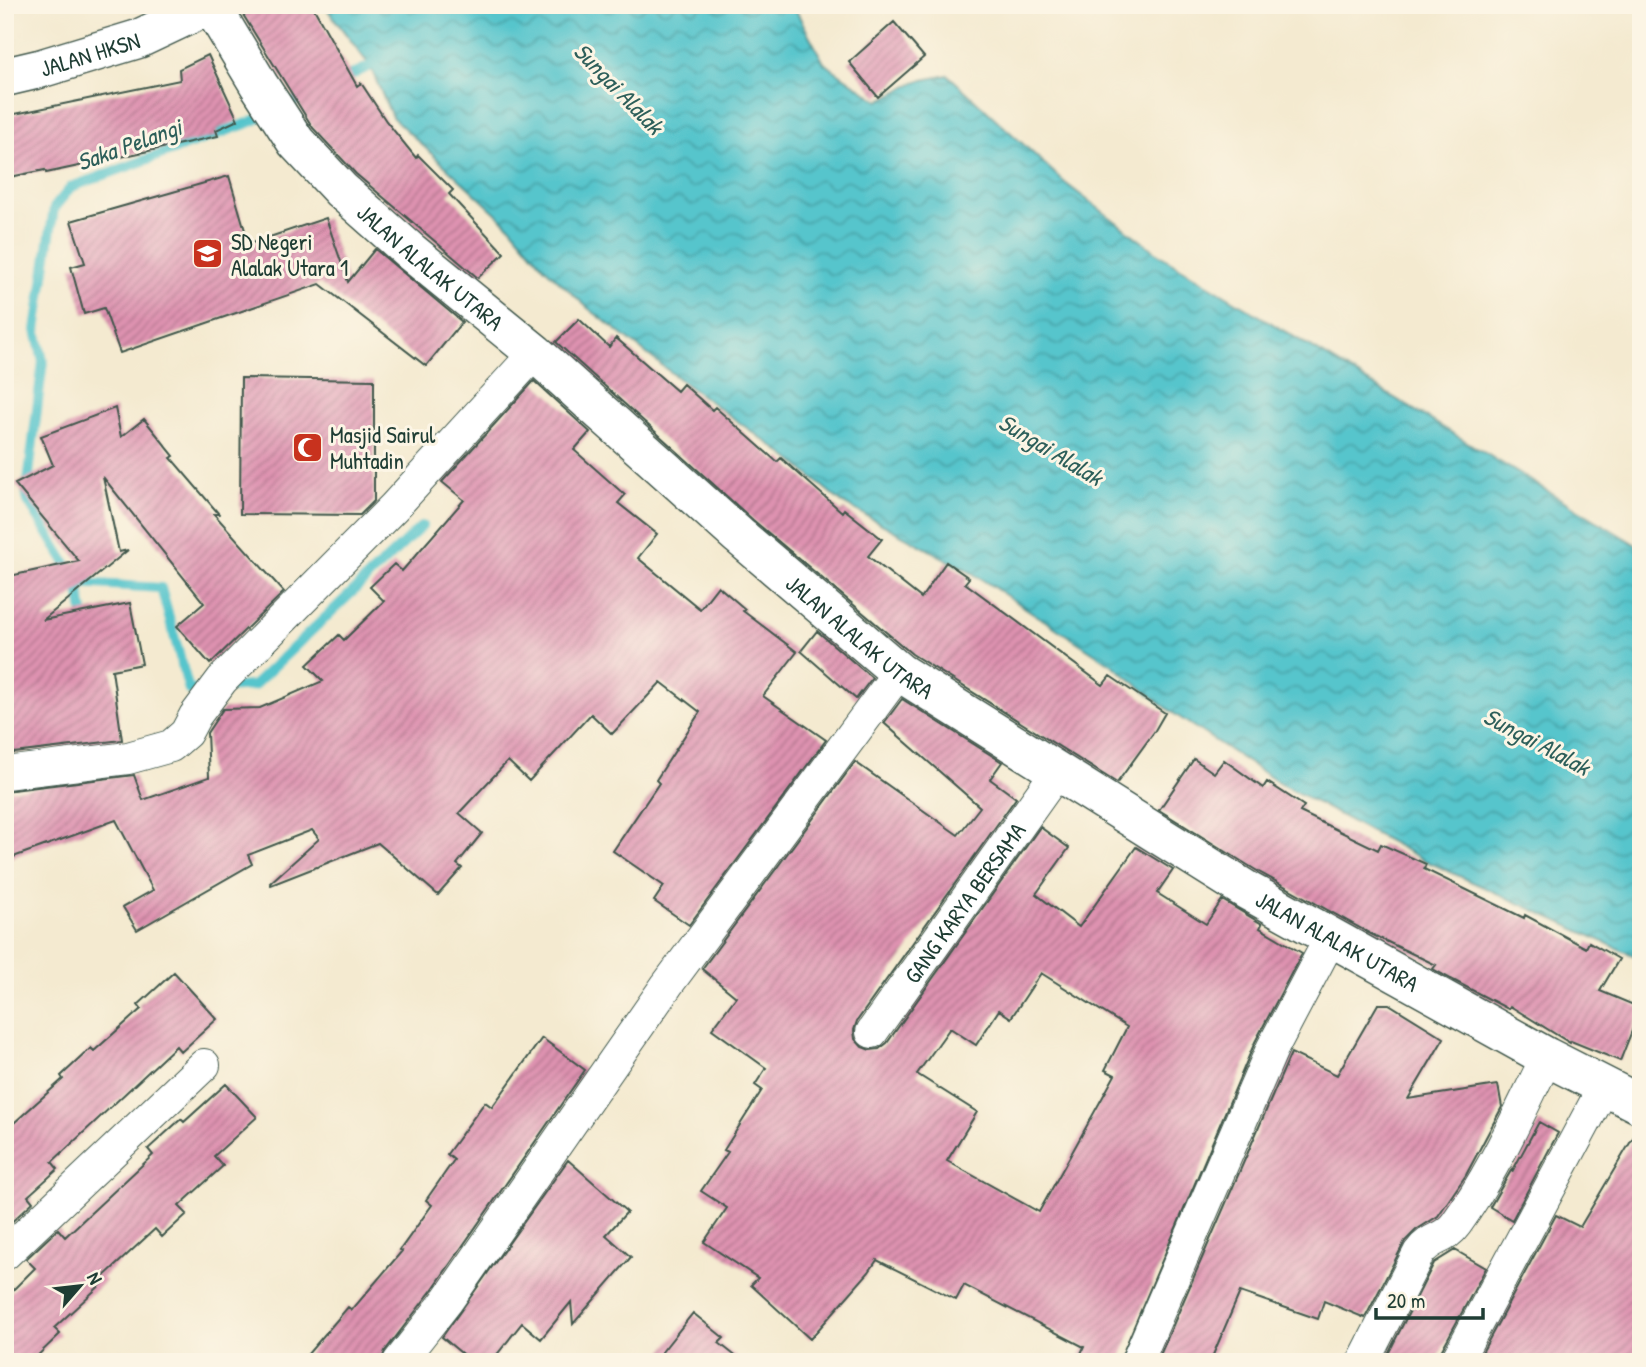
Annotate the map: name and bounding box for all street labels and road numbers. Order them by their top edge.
street label: JALAN HKSN [36,24,143,83]
street label: JALAN ALALAK UTARA [351,196,510,337]
street label: JALAN ALALAK UTARA [780,567,940,705]
street label: GANG KARYA BERSAMA [896,816,1032,989]
street label: JALAN ALALAK UTARA [1251,883,1424,998]

